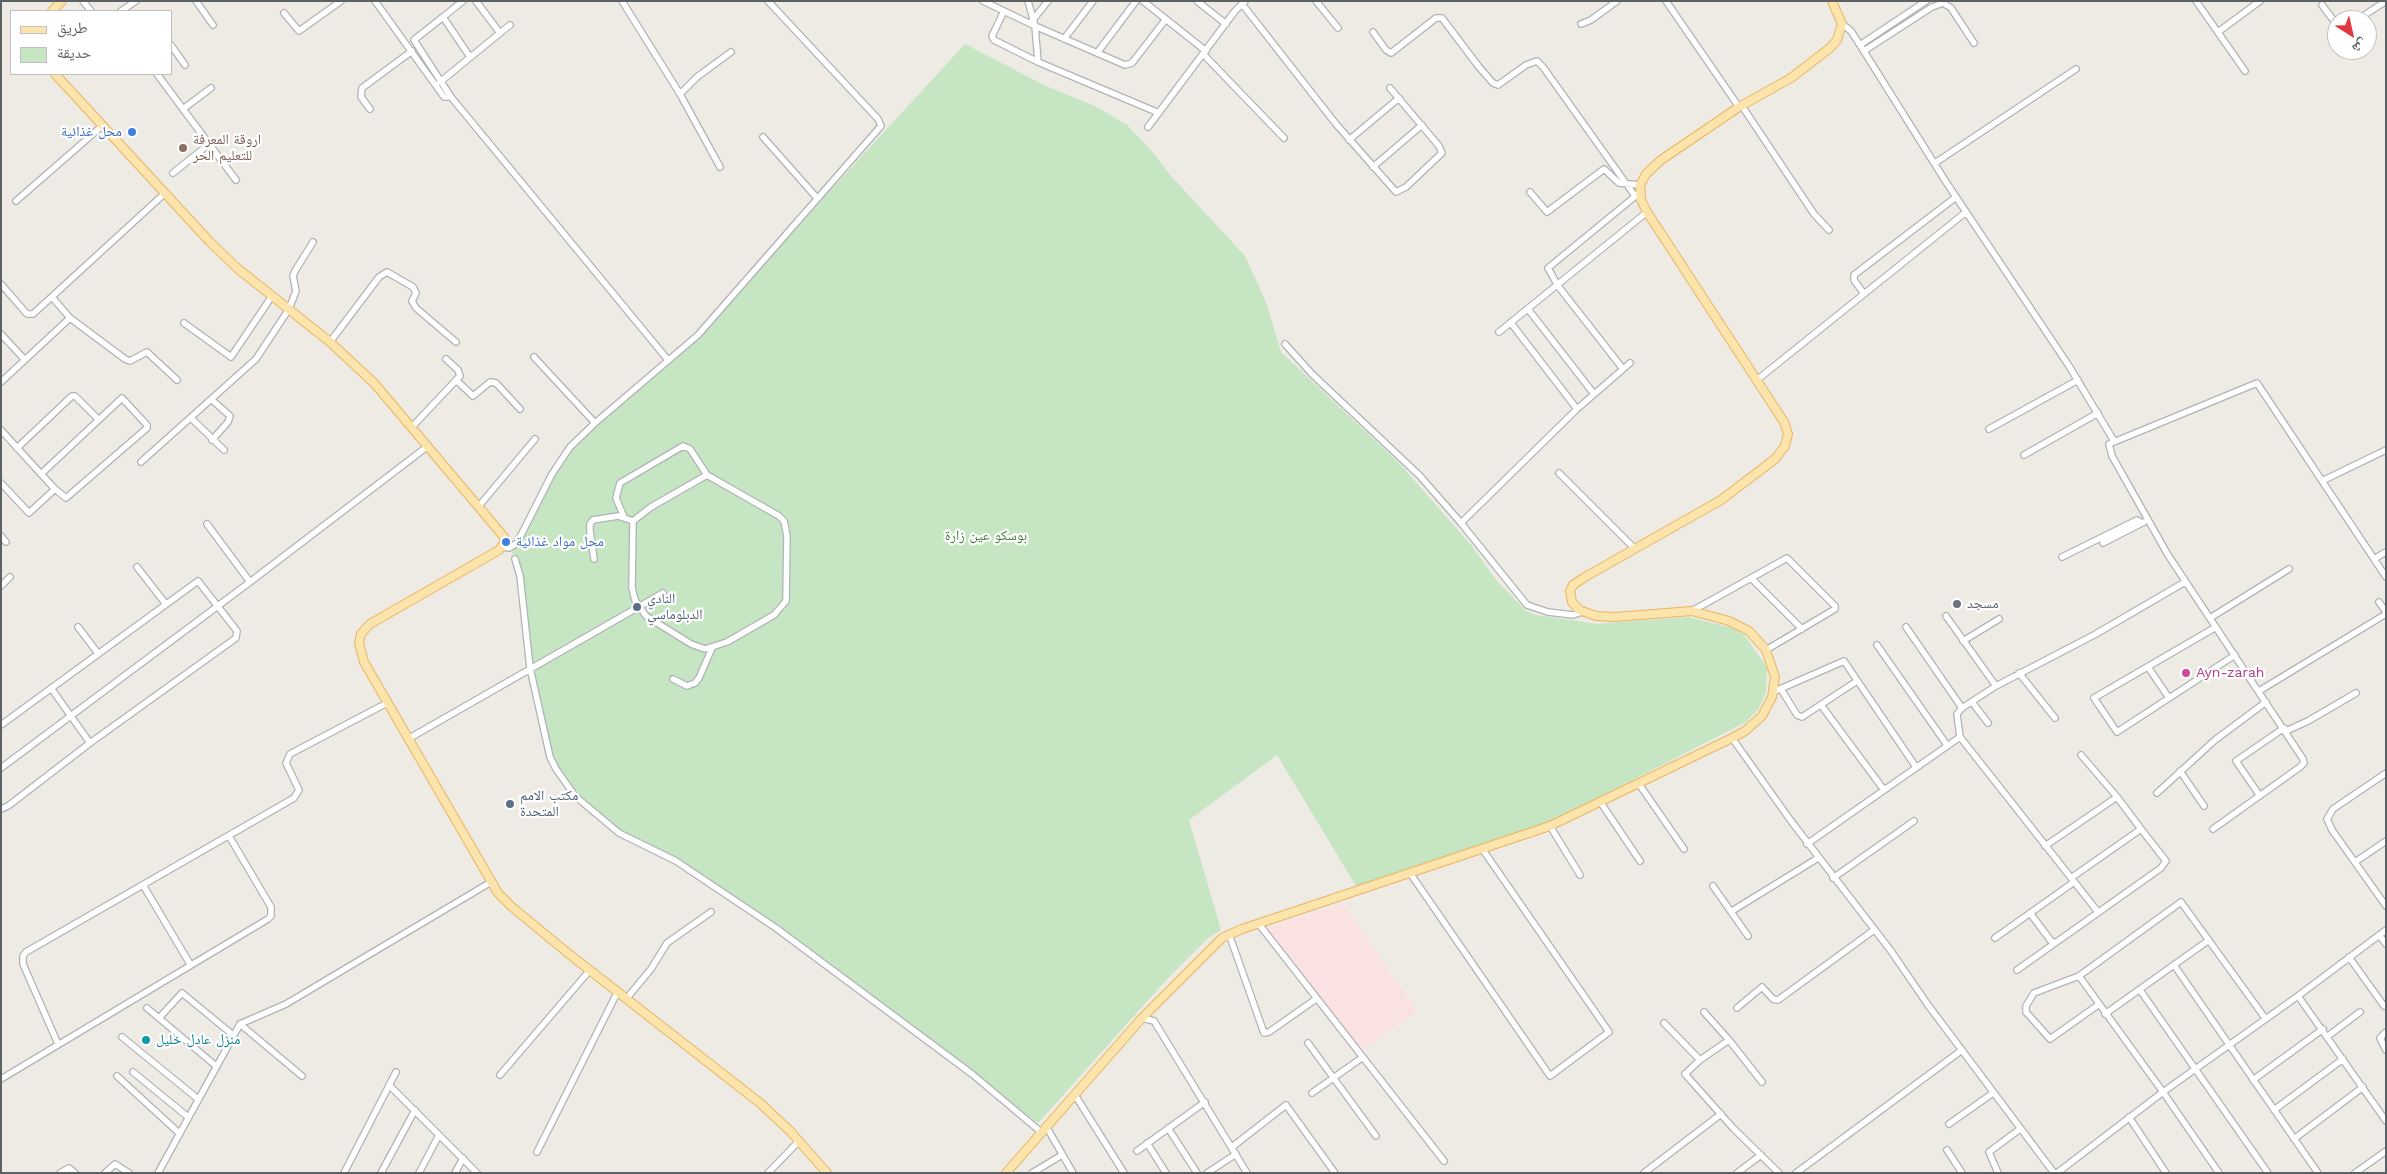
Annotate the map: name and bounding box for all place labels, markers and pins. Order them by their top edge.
place label: محل غذائية [61,124,122,140]
marker: محل غذائية [126,126,138,138]
place label: اروقة المعرفة للتعليم الحر [193,132,261,164]
marker: اروقة المعرفة للتعليم الحر [177,142,189,154]
place label: محل مواد غذائية [516,534,604,550]
marker: محل مواد غذائية [500,536,512,548]
place label: النادي الدبلوماسي [647,591,703,624]
place label: مسجد [1967,596,1999,612]
marker: مسجد [1951,598,1963,610]
marker: النادي الدبلوماسي [631,601,643,613]
place label: Ayn-zarah [2196,665,2264,681]
marker: Ayn-zarah [2180,667,2192,679]
place label: مكتب الامم المتحدة [520,788,578,820]
marker: مكتب الامم المتحدة [504,798,516,810]
place label: منزل عادل خليل [156,1032,240,1048]
marker: منزل عادل خليل [140,1034,152,1046]

